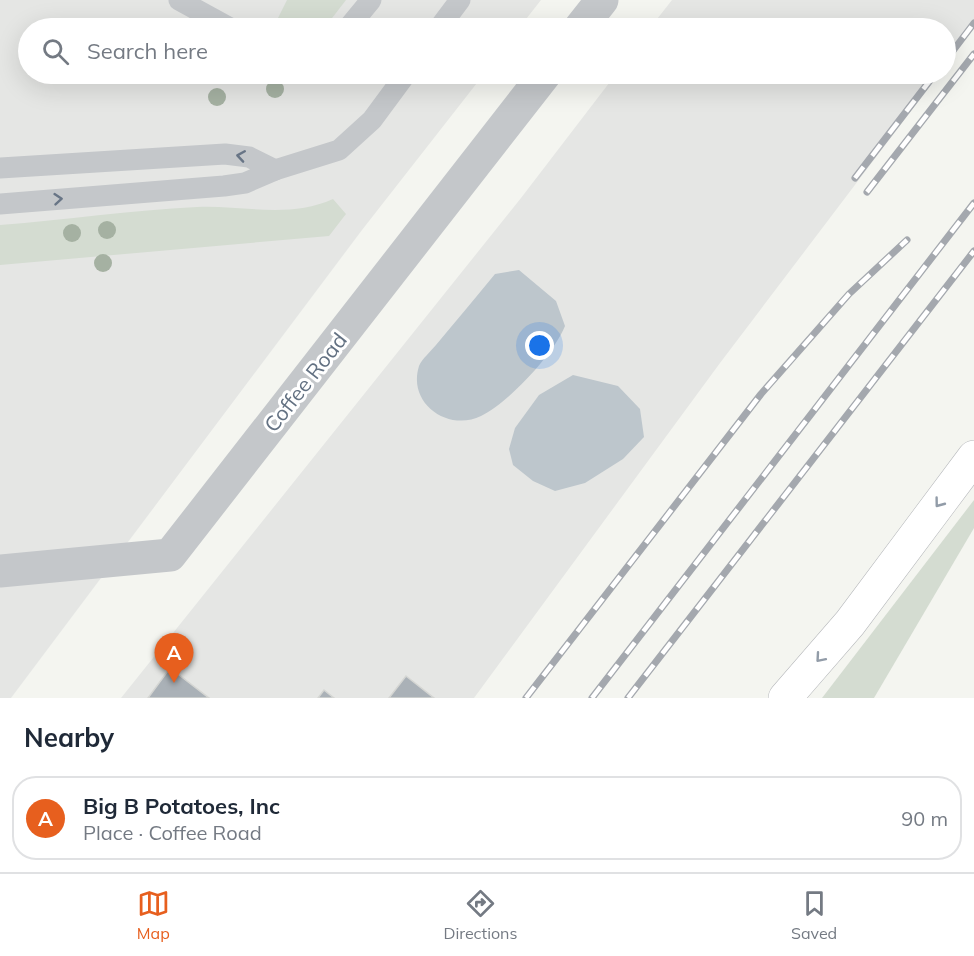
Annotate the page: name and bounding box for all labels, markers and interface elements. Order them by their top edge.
search box [18,18,956,84]
icon: search [39,35,72,68]
text: Search here [87,37,208,65]
one-way arrow [236,151,245,163]
one-way arrow [54,193,63,206]
street label: Coffee Road [258,327,352,437]
your location [525,331,554,360]
one-way arrow [935,497,946,508]
pin: A [154,634,194,683]
one-way arrow [816,651,827,662]
text: Nearby [24,721,114,754]
text: Big B Potatoes, Inc [83,792,280,820]
text: A [38,806,53,831]
text: 90 m [901,806,948,831]
text: Place · Coffee Road [83,820,262,845]
tab: Map [137,887,170,943]
tab: Directions [443,887,517,943]
tab: Saved [791,887,837,943]

